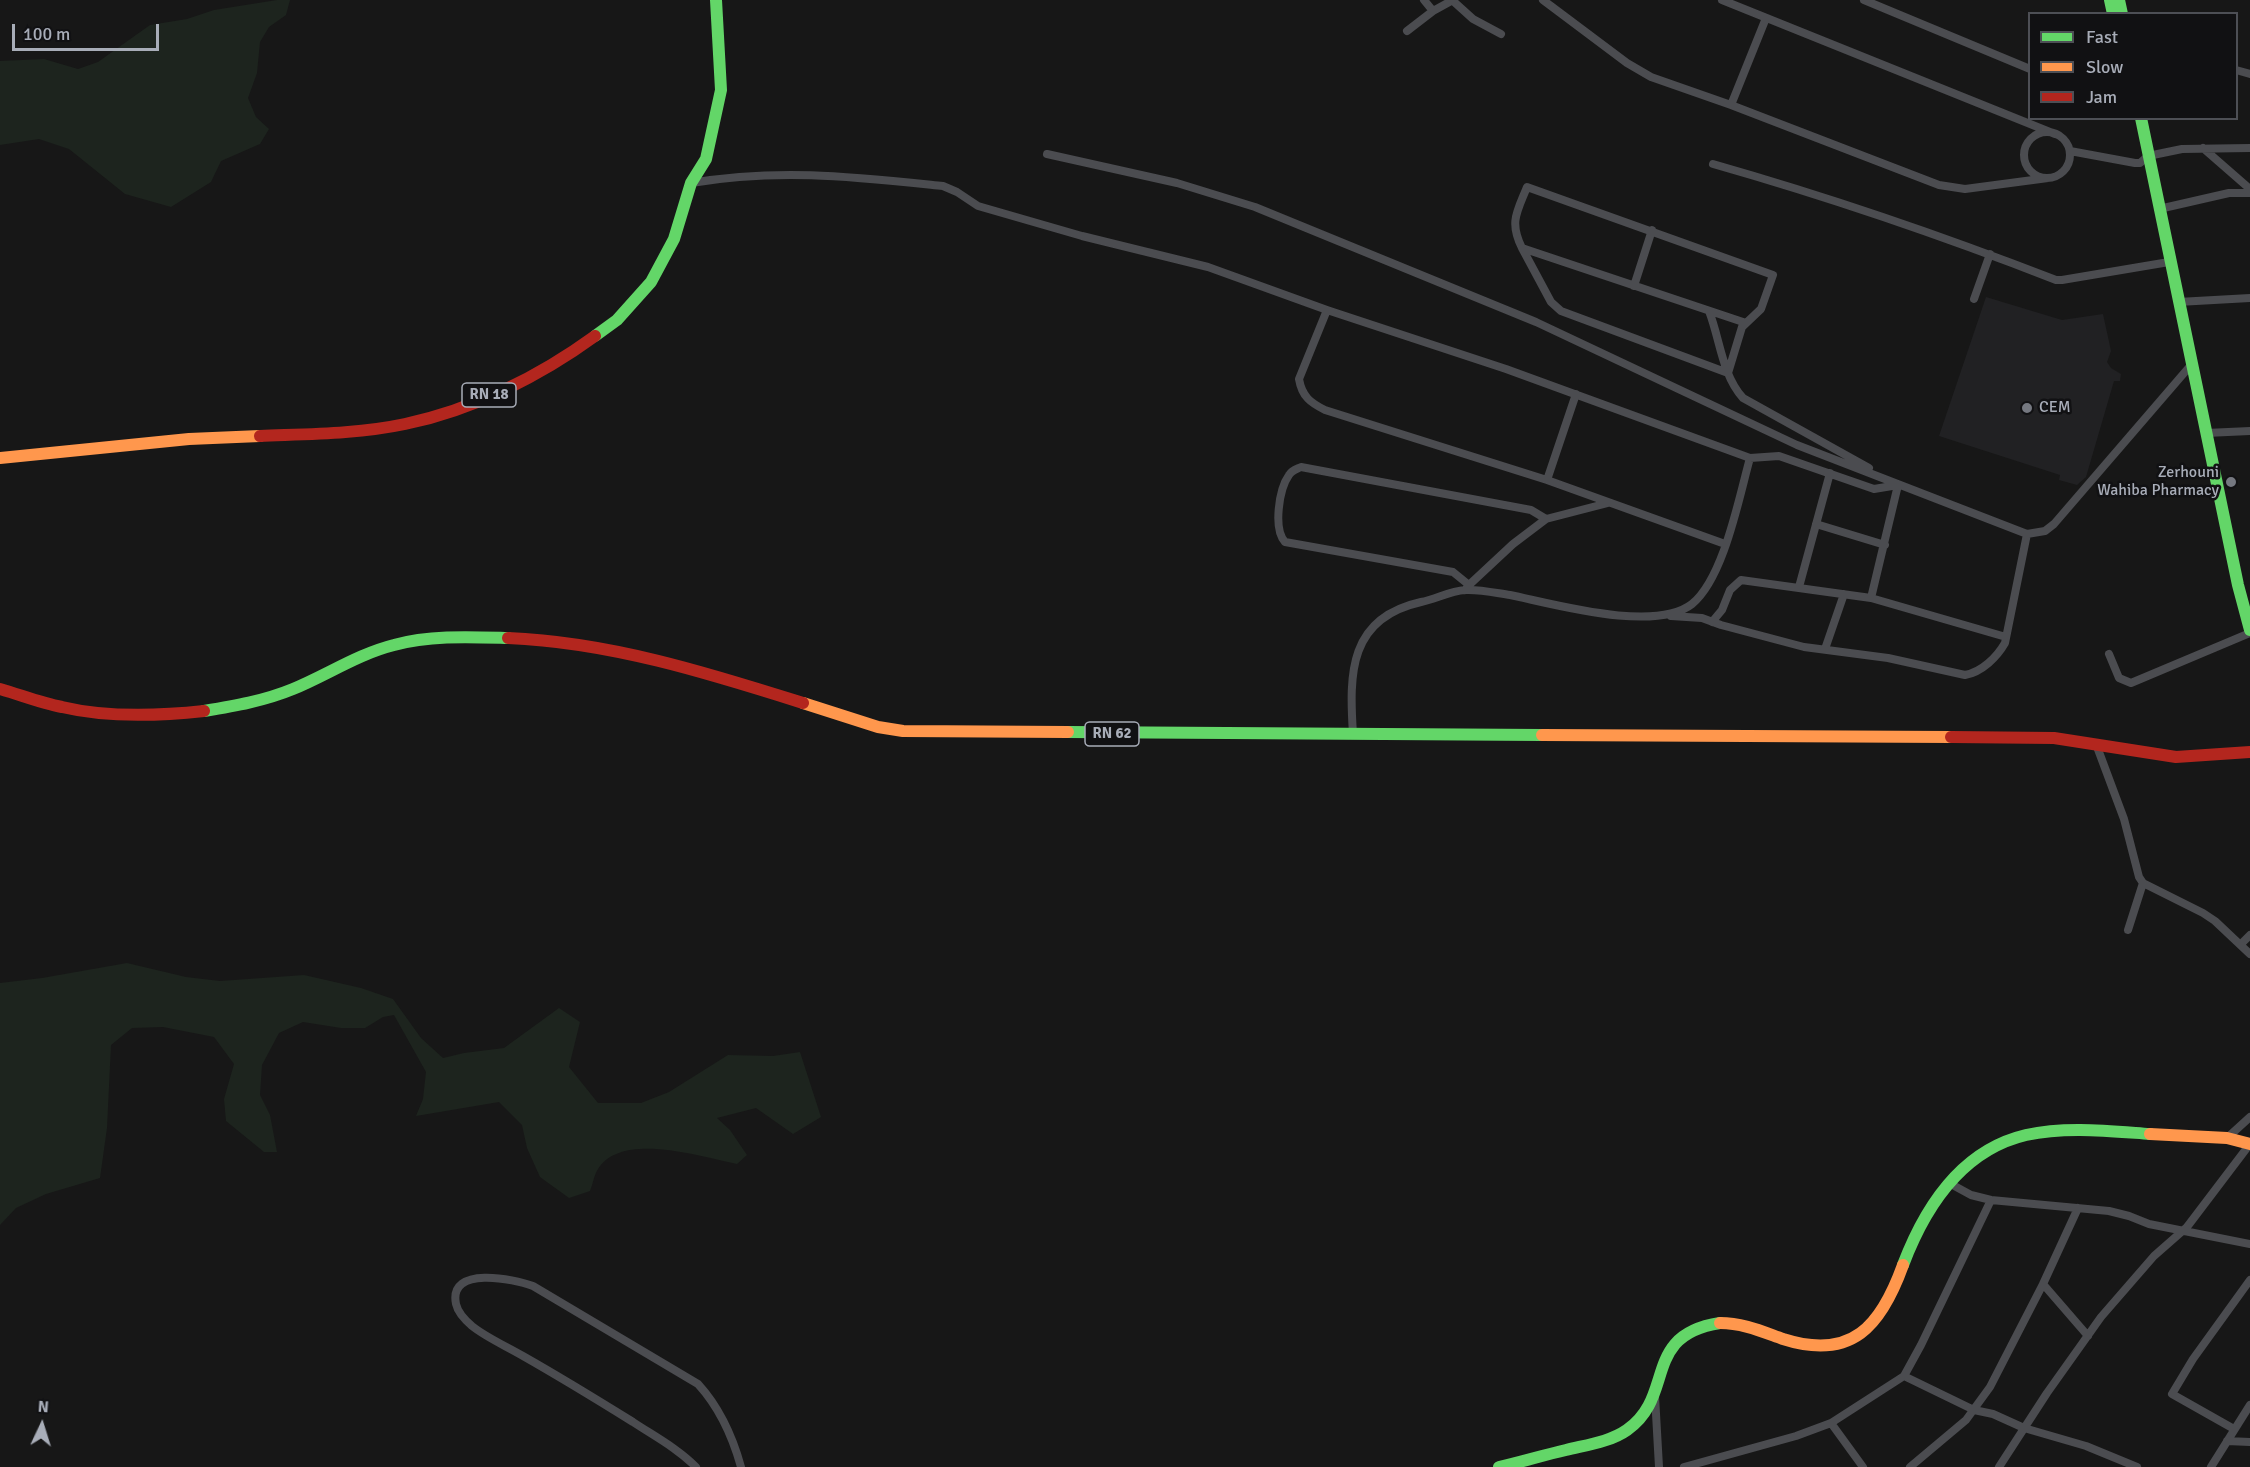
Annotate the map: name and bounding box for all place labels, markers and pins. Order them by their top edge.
place label: CEM [2039,398,2071,418]
marker: CEM [2020,401,2034,415]
place label: Zerhouni Wahiba Pharmacy [2097,463,2219,501]
marker: Zerhouni Wahiba Pharmacy [2224,475,2238,489]

